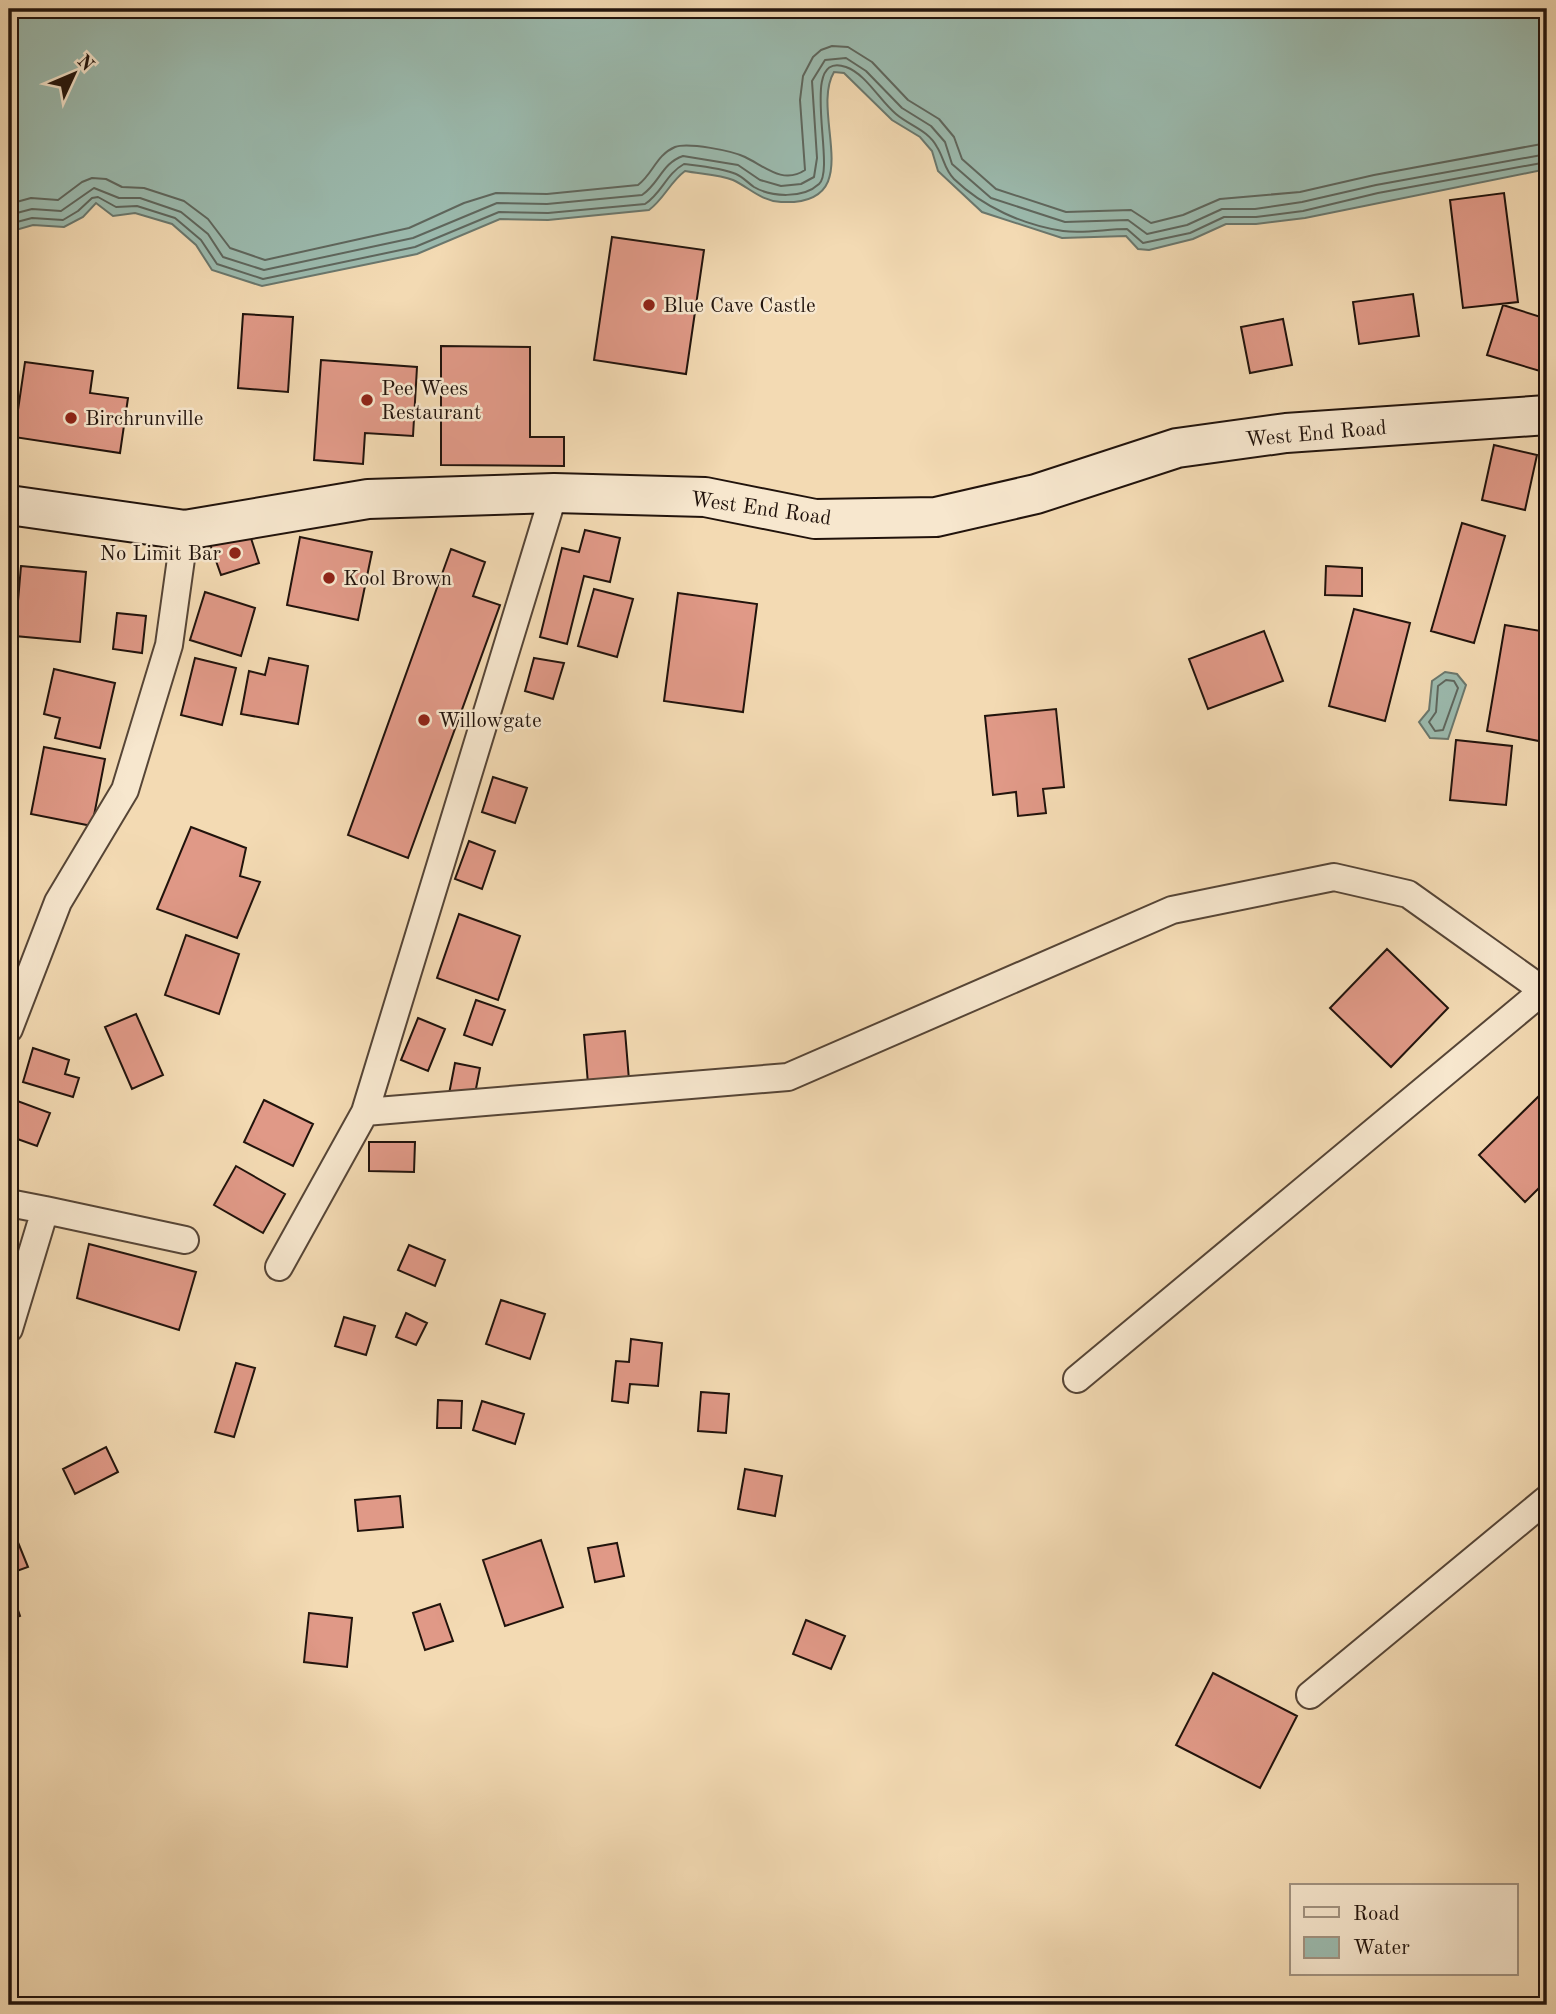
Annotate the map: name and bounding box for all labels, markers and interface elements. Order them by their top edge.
north arrow [38,38,108,108]
text: N [73,52,97,76]
place label: Blue Cave Castle [663,296,816,317]
marker: Blue Cave Castle [641,297,657,313]
place label: Pee Wees Restaurant [381,379,481,424]
marker: Pee Wees Restaurant [359,392,375,408]
place label: Birchrunville [85,409,203,430]
marker: Birchrunville [63,410,79,426]
street label: West End Road [1245,418,1388,451]
street label: West End Road [689,489,833,530]
place label: No Limit Bar [100,544,221,565]
marker: No Limit Bar [227,545,243,561]
place label: Kool Brown [343,569,452,590]
marker: Kool Brown [321,570,337,586]
place label: Willowgate [438,711,542,732]
marker: Willowgate [416,712,432,728]
legend [1290,1884,1518,1976]
text: Road [1353,1904,1400,1925]
text: Water [1353,1938,1410,1959]

